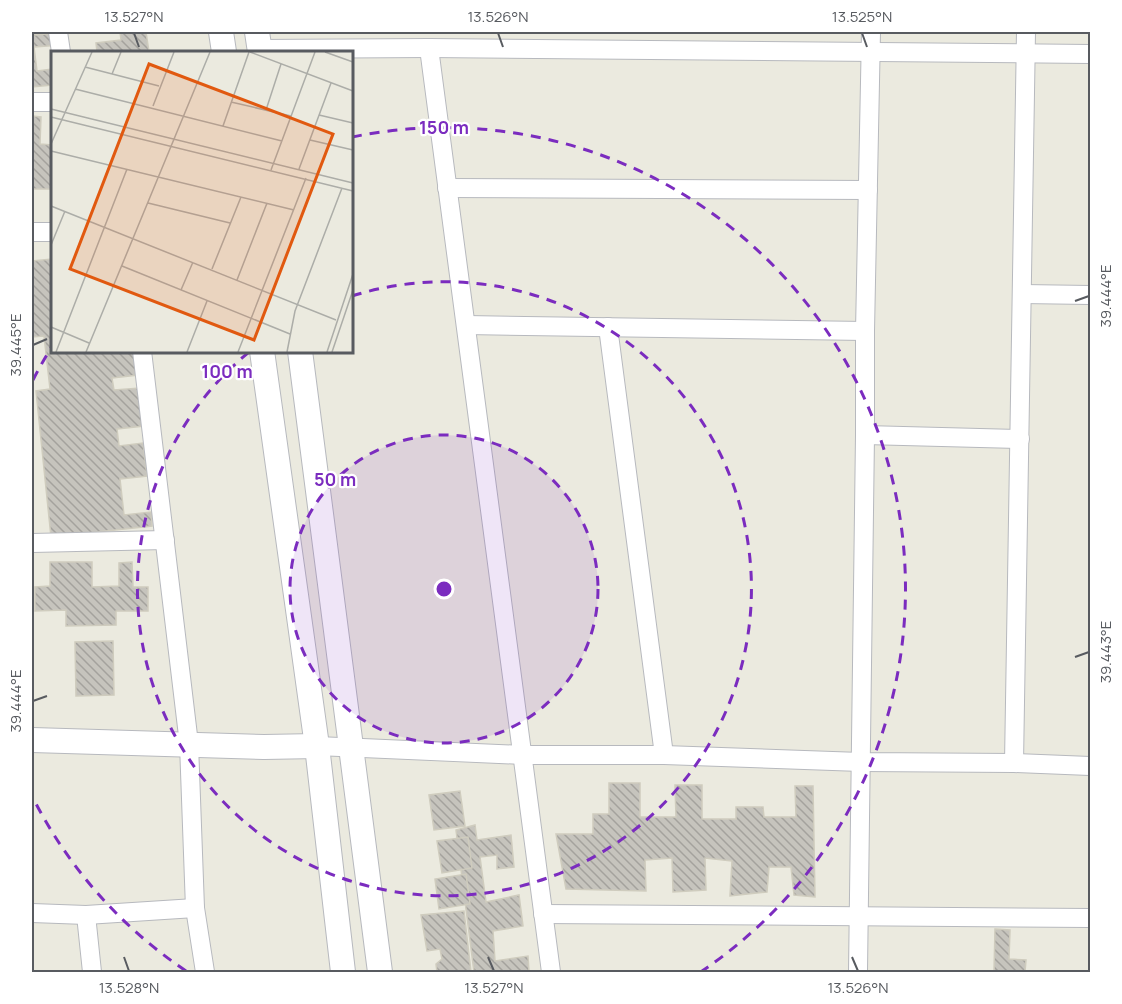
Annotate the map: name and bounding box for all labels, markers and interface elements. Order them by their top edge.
text: 13.527°N [104,6,164,27]
text: 13.526°N [467,6,529,27]
text: 13.525°N [832,6,892,27]
inset map [51,51,352,352]
text: 150 m [419,115,469,139]
text: 39.444°E [1095,264,1116,328]
text: 39.445°E [5,314,26,376]
text: 100 m [201,359,253,383]
text: 50 m [314,467,356,491]
centre of rings [434,579,454,599]
text: 39.443°E [1095,621,1116,683]
text: 39.444°E [5,669,26,733]
text: 13.528°N [99,977,159,998]
text: 13.527°N [464,977,524,998]
text: 13.526°N [827,977,889,998]

